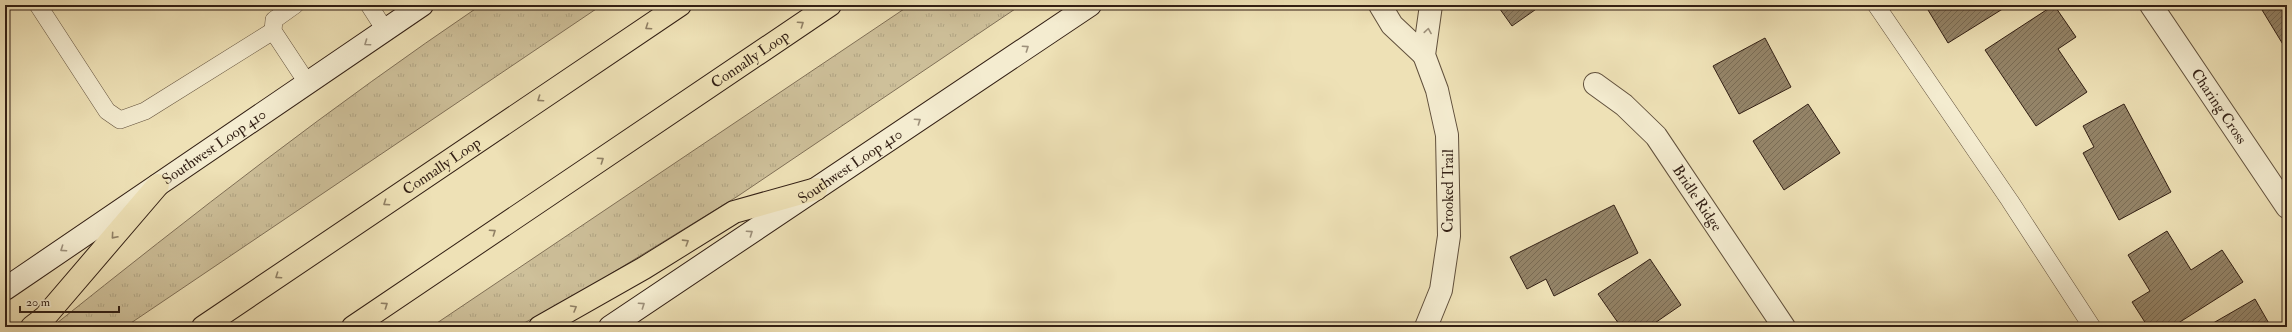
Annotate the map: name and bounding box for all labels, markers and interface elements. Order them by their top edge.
one-way arrow [797,21,804,29]
one-way arrow [645,22,652,30]
street label: Connally Loop [708,26,794,93]
one-way arrow [1423,27,1432,34]
one-way arrow [364,38,371,46]
one-way arrow [1021,46,1028,53]
street label: Charing Cross [2187,65,2251,148]
one-way arrow [537,95,544,102]
street label: Southwest Loop 410 [159,105,270,189]
one-way arrow [913,118,920,125]
street label: Southwest Loop 410 [794,125,906,208]
street label: Connally Loop [399,133,486,199]
street label: Crooked Trail [1439,149,1458,233]
one-way arrow [596,158,603,165]
street label: Bridle Ridge [1668,162,1726,235]
one-way arrow [383,199,390,206]
one-way arrow [489,230,496,237]
one-way arrow [112,231,119,238]
one-way arrow [746,231,753,238]
one-way arrow [682,240,689,247]
one-way arrow [60,244,67,251]
one-way arrow [275,271,282,279]
scale bar [20,288,119,314]
text: 20 m [26,295,51,310]
one-way arrow [381,302,388,310]
one-way arrow [638,303,645,310]
one-way arrow [570,306,577,313]

